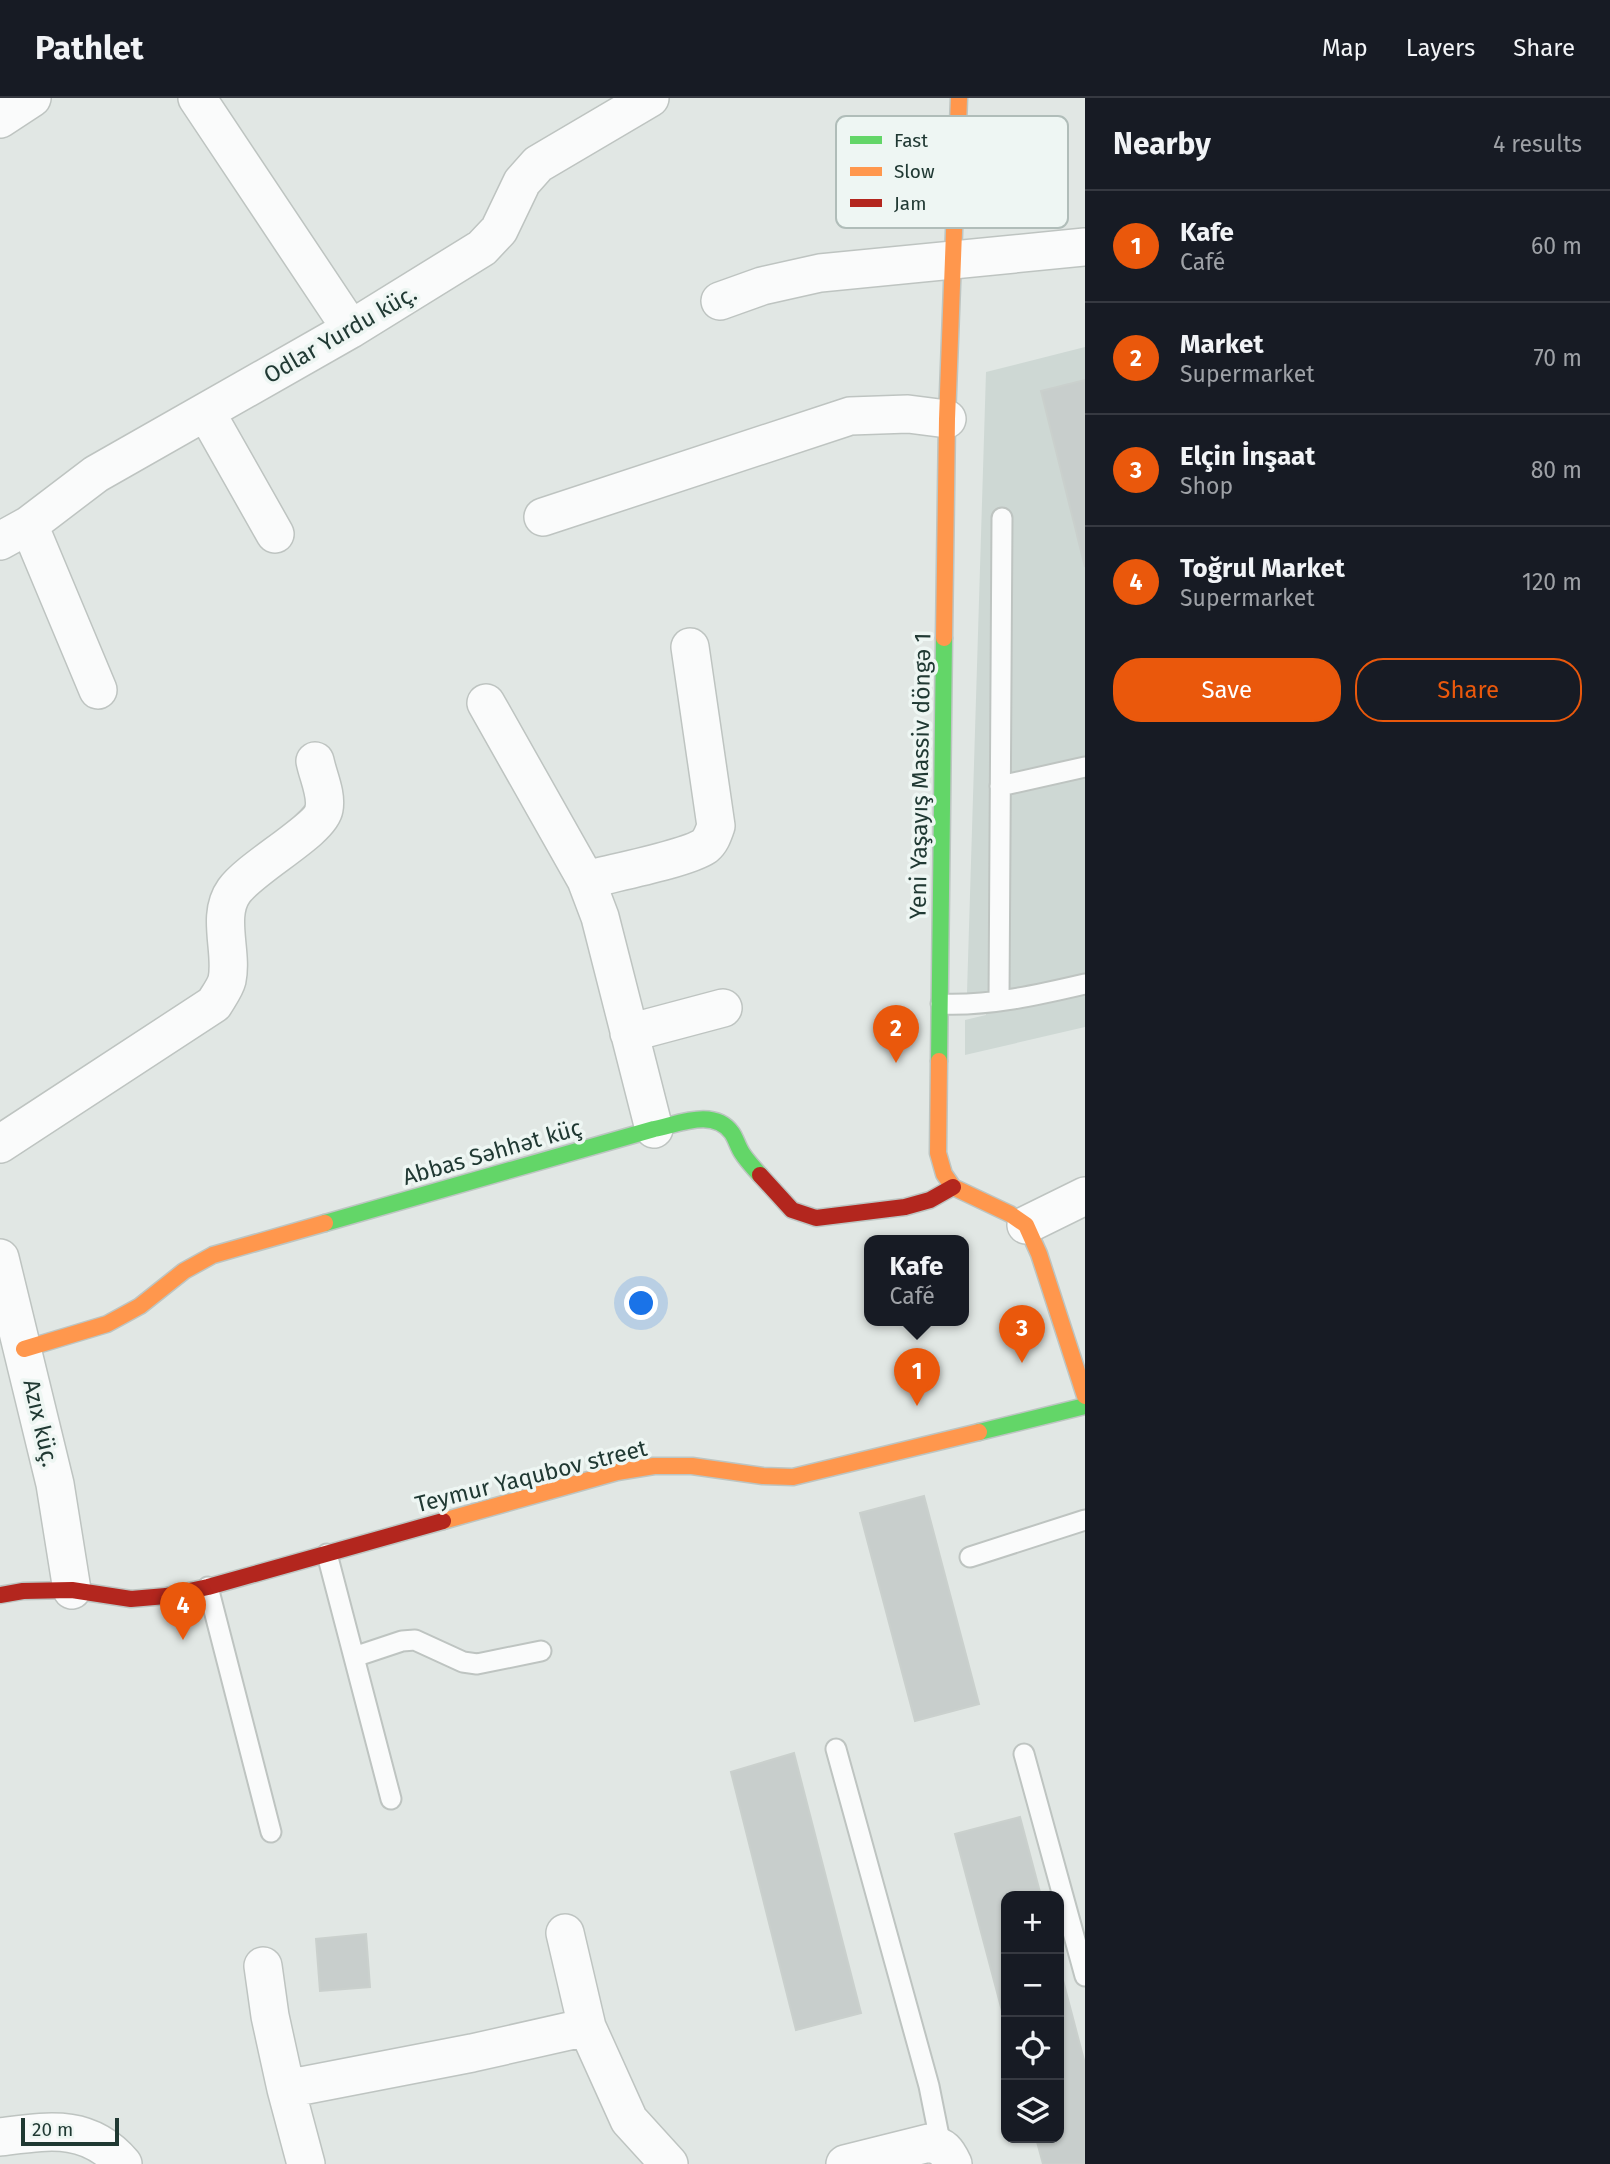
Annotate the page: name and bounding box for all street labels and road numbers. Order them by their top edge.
street label: Odlar Yurdu küç. [259,279,421,389]
street label: Yeni Yaşayış Massiv döngə 1 [904,632,936,920]
street label: Abbas Səhhət küç [399,1113,585,1191]
street label: Azıx küç. [17,1377,65,1469]
street label: Teymur Yaqubov street [412,1433,651,1518]

